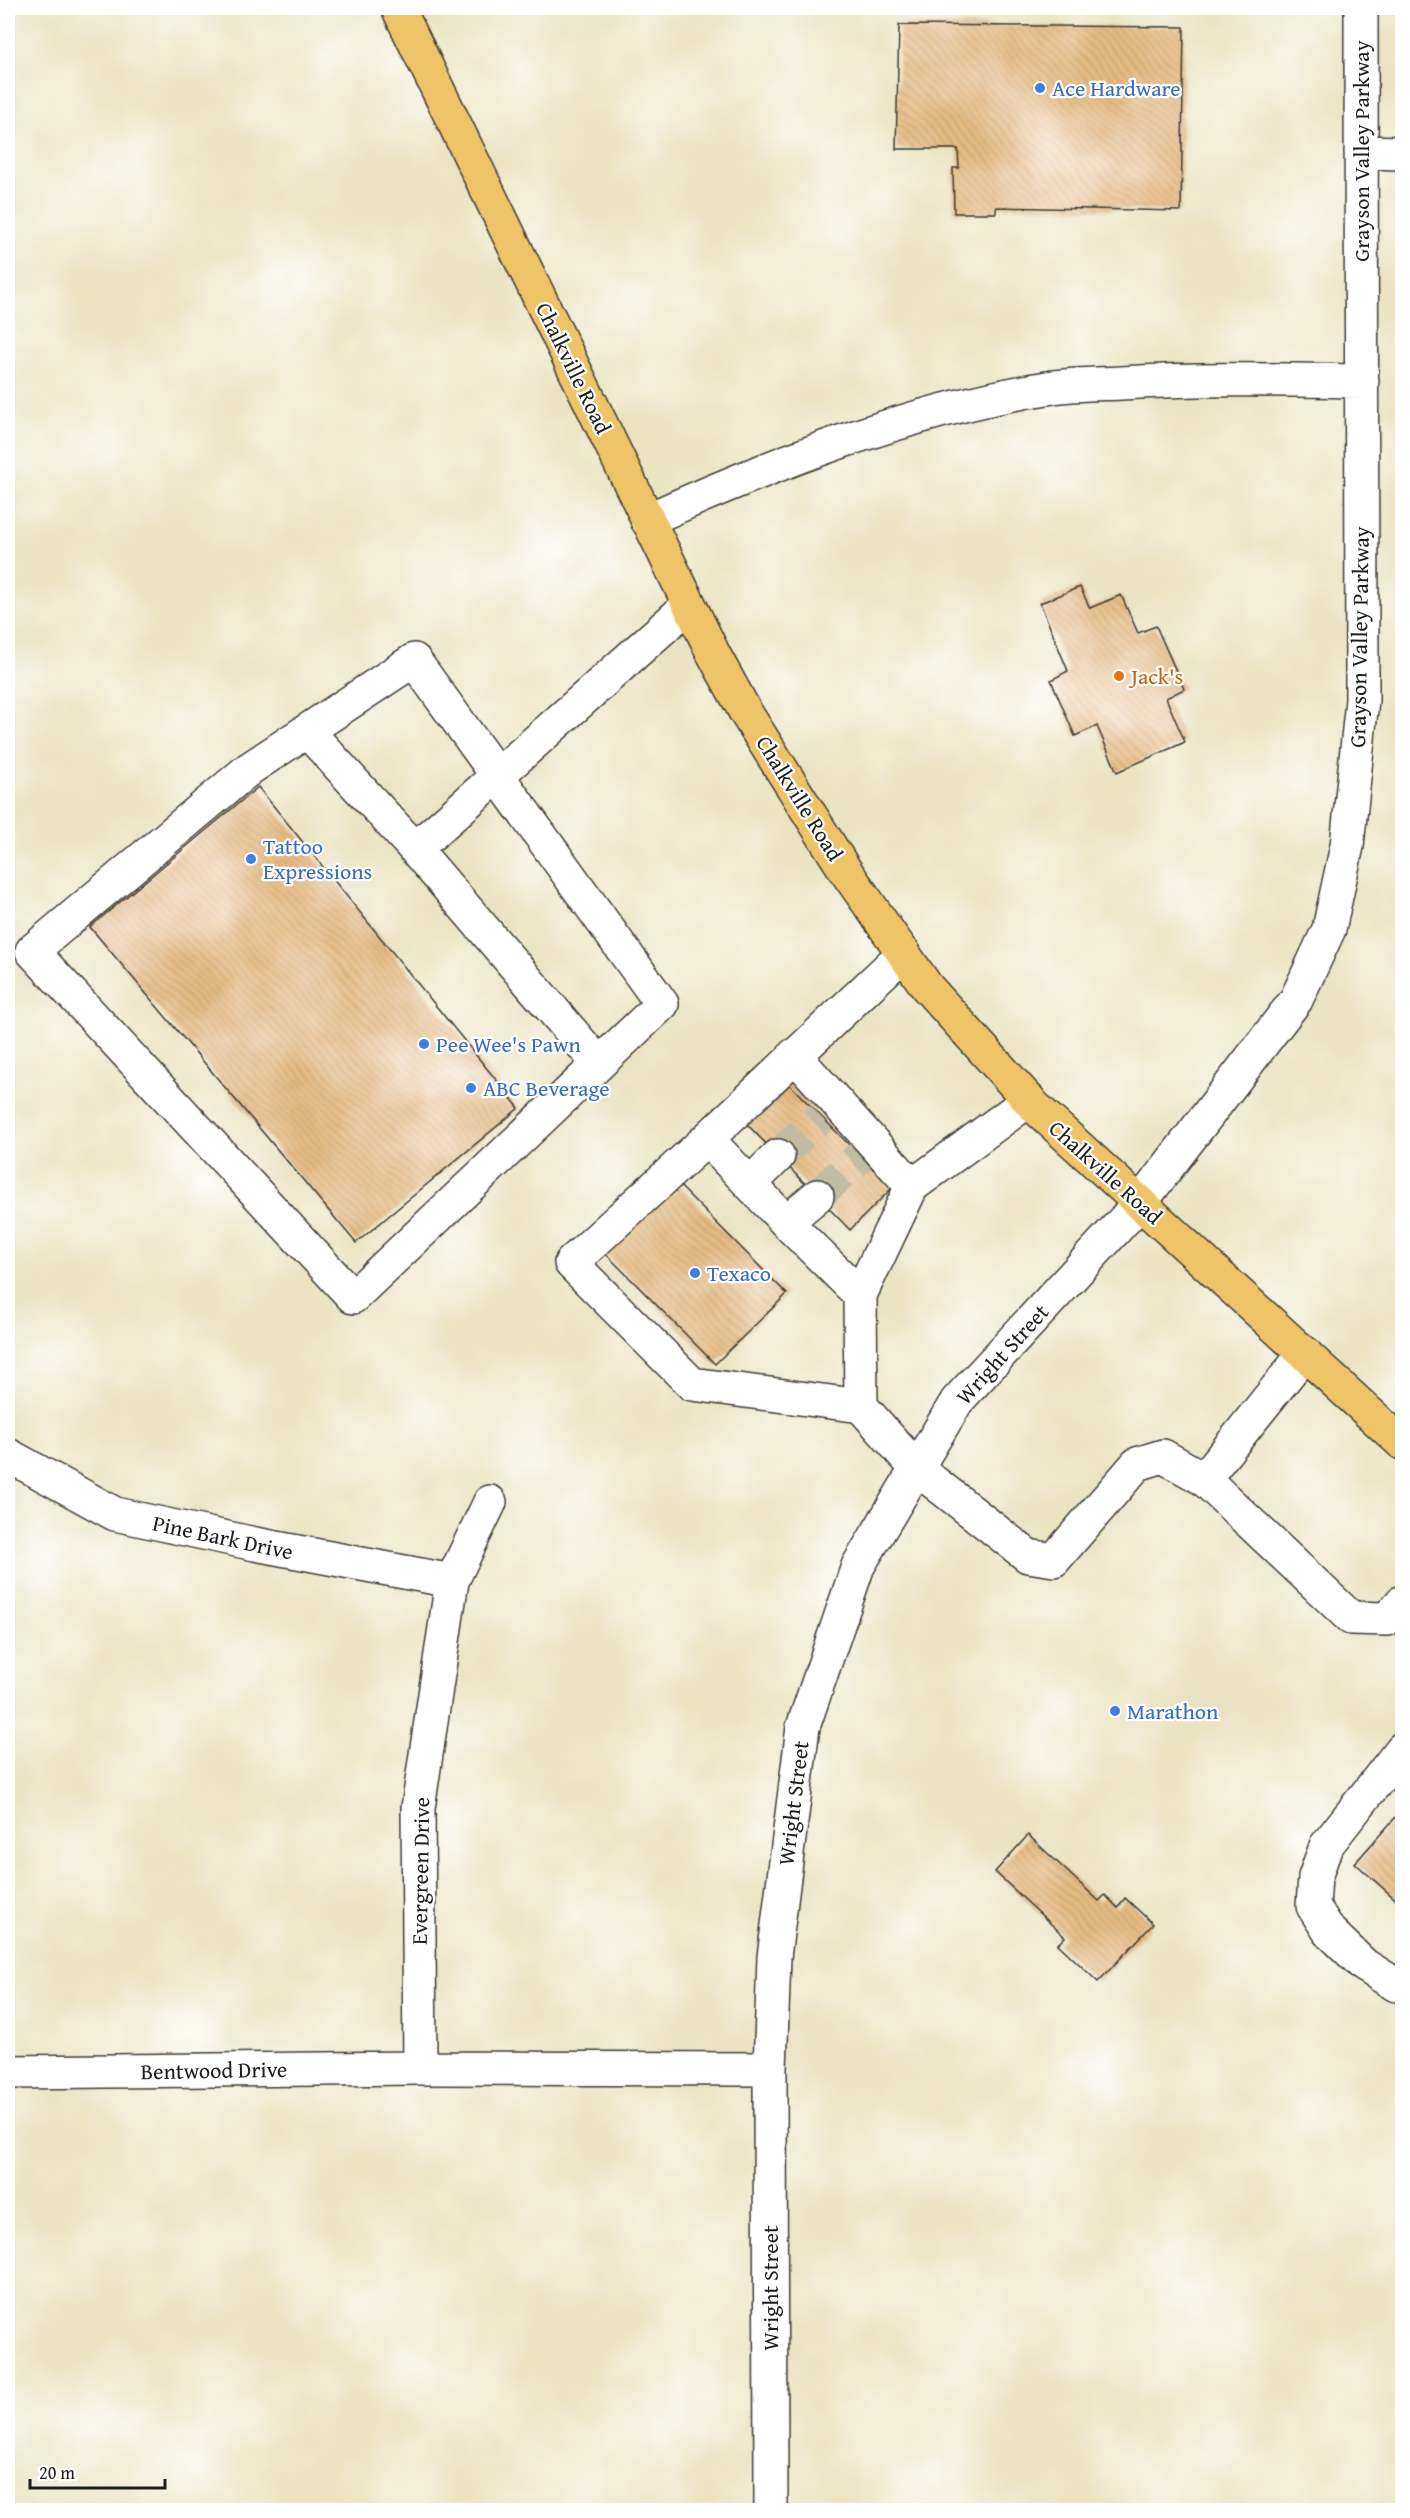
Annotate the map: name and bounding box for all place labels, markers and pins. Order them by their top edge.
place label: Ace Hardware [1052,72,1181,104]
marker: Ace Hardware [1033,81,1047,95]
place label: Jack's [1128,660,1183,692]
marker: Jack's [1112,669,1126,683]
place label: Tattoo Expressions [263,830,372,887]
marker: Tattoo Expressions [244,852,258,866]
place label: Pee Wee's Pawn [436,1028,582,1060]
marker: Pee Wee's Pawn [417,1037,431,1051]
place label: ABC Beverage [483,1072,610,1104]
marker: ABC Beverage [464,1081,478,1095]
place label: Texaco [707,1257,771,1289]
marker: Texaco [688,1266,702,1280]
place label: Marathon [1127,1695,1219,1727]
marker: Marathon [1108,1704,1122,1718]

